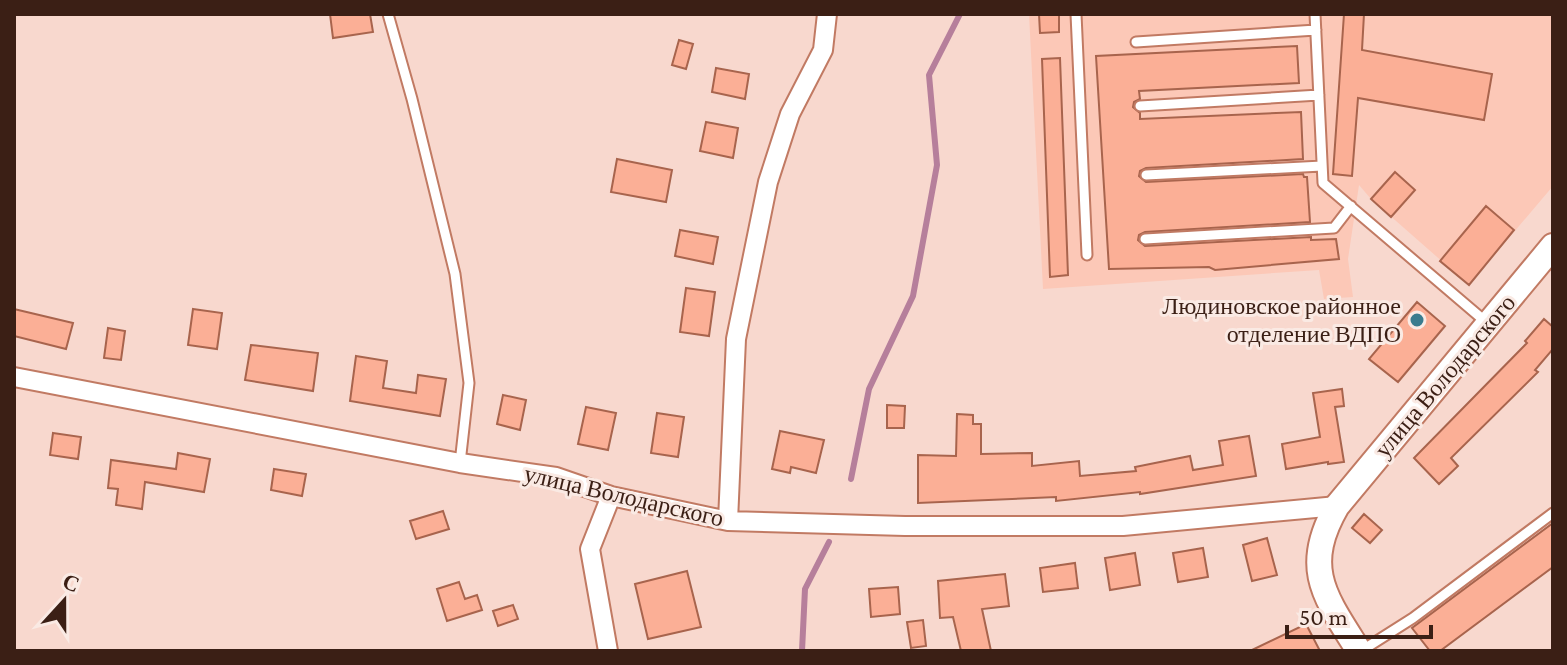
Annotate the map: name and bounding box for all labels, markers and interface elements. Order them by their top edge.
street label: улица Володарского [1369,289,1521,462]
place label: Людиновское районное отделение ВДПО [1162,292,1401,347]
marker: Людиновское районное отделение ВДПО [1408,311,1426,329]
street label: улица Володарского [522,459,727,532]
north arrow [24,561,104,641]
text: С [59,568,83,597]
scale bar [1287,589,1431,639]
text: 50 m [1299,603,1348,630]

